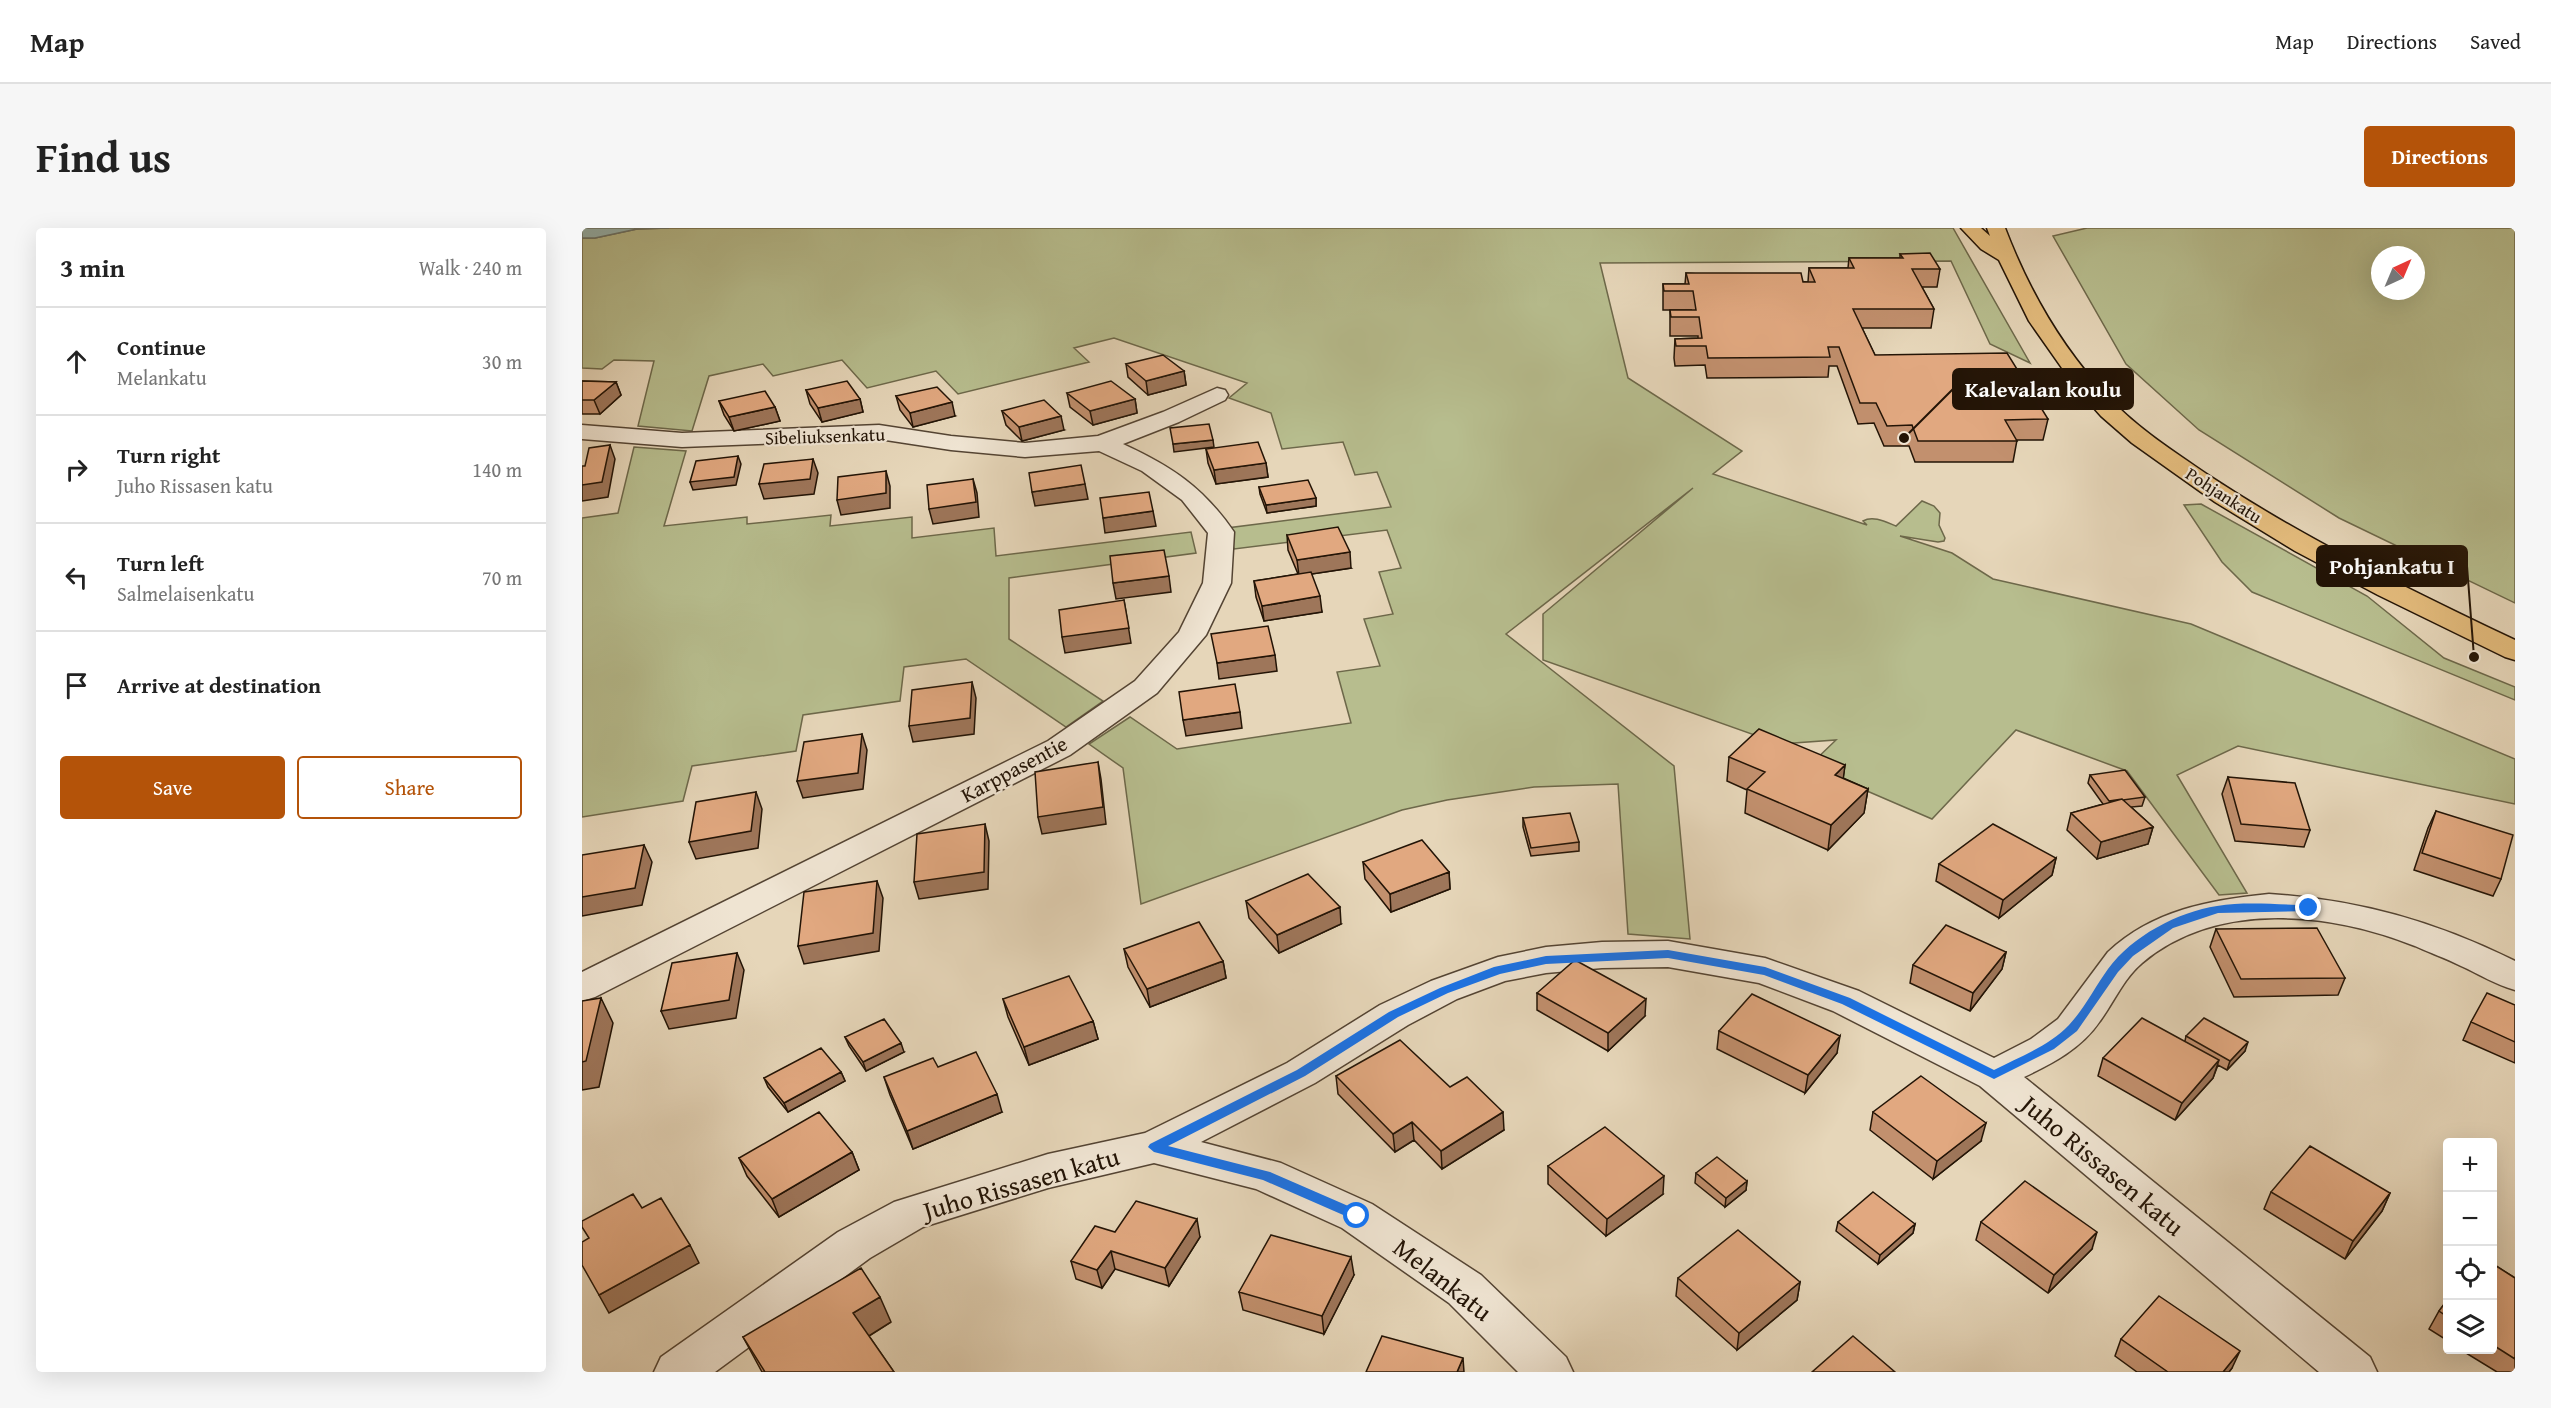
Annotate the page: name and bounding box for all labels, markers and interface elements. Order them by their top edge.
text: Map [30,21,84,62]
text: Map [2275,26,2314,57]
text: Directions [2347,26,2437,57]
text: Saved [2470,26,2521,57]
text: Find us [36,126,171,187]
button: Directions [2364,126,2515,187]
north arrow [2371,246,2425,300]
text: 3 min [60,248,125,287]
text: Walk · 240 m [419,253,522,282]
text: Continue [117,331,206,363]
icon: ahead [60,345,93,378]
text: 30 m [482,347,522,376]
text: Melankatu [117,363,207,392]
callout: Kalevalan koulu [1953,369,2133,409]
text: Kalevalan koulu [1965,373,2122,405]
street label: Sibeliuksenkatu [765,420,886,452]
text: Turn right [117,439,220,471]
icon: right [60,453,93,486]
text: 140 m [472,455,522,484]
street label: Pohjankatu [2181,460,2268,530]
text: Juho Rissasen katu [117,471,273,500]
callout: Pohjankatu I [2317,546,2467,586]
text: Turn left [117,547,204,579]
text: Pohjankatu I [2329,550,2455,582]
icon: left [60,561,93,594]
text: 70 m [482,563,522,592]
text: Salmelaisenkatu [117,579,254,608]
icon: arrive [60,669,93,702]
text: Arrive at destination [117,669,321,701]
street label: Karppasentie [955,728,1073,810]
button: Save [60,756,285,819]
button: Share [297,756,522,819]
route end [2295,894,2321,920]
street label: Juho Rissasen katu [2011,1083,2193,1245]
street label: Juho Rissasen katu [915,1136,1124,1230]
map controls [2443,1138,2497,1354]
button: + [2443,1138,2497,1192]
button: − [2443,1192,2497,1246]
route start [1343,1202,1369,1228]
street label: Melankatu [1385,1228,1501,1330]
button: locate [2443,1246,2497,1300]
button: layers [2443,1300,2497,1354]

